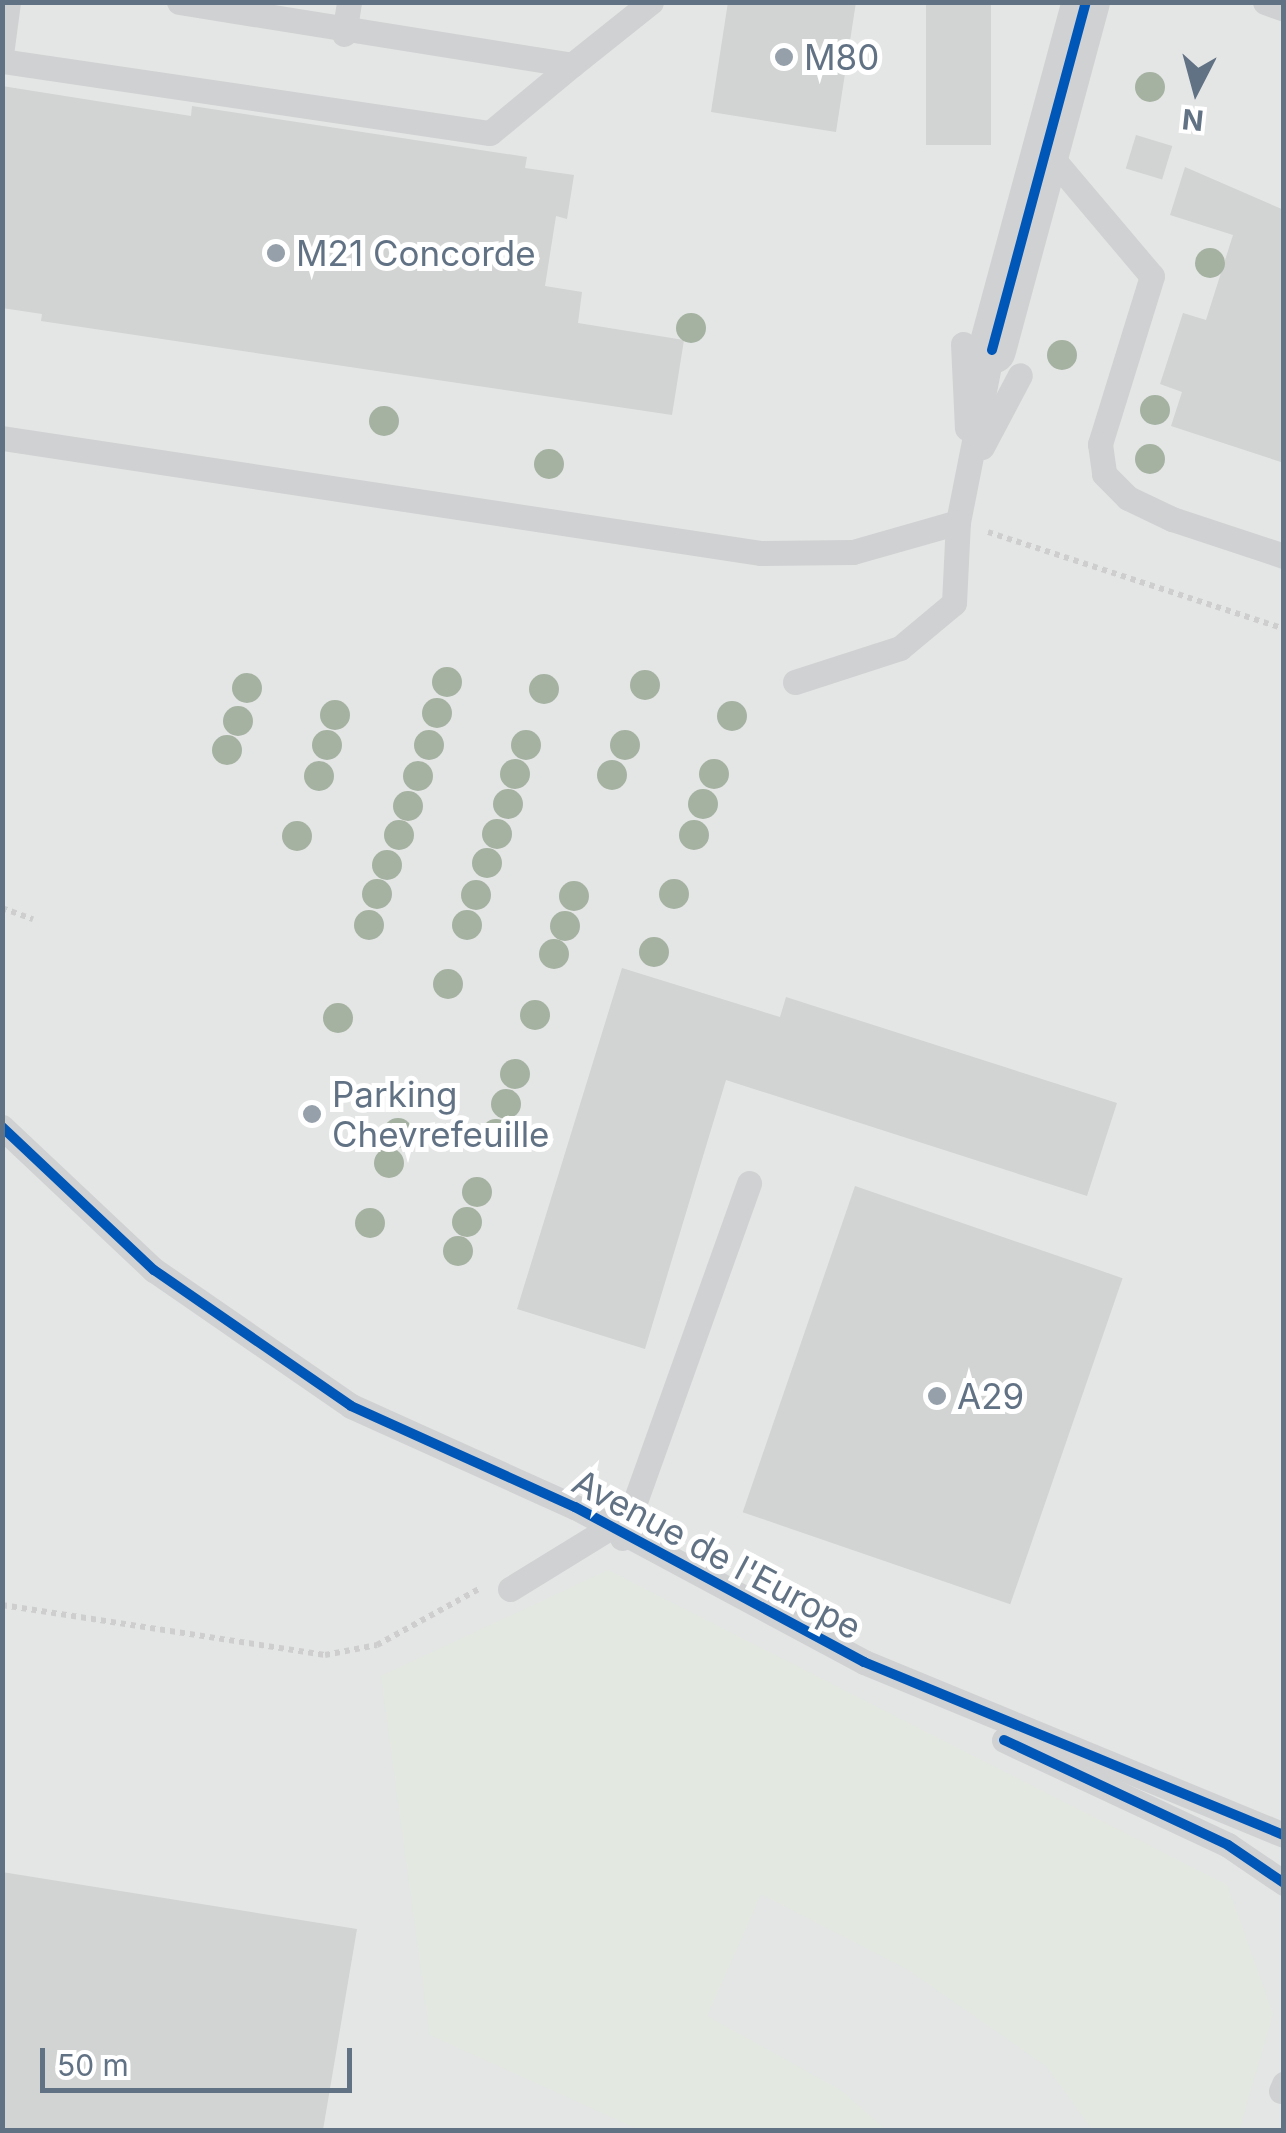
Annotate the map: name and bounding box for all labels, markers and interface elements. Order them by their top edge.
place label: M80 [804,36,879,78]
north arrow [1146,40,1246,140]
marker: M80 [773,46,795,68]
text: N [1180,102,1205,138]
place label: M21 Concorde [296,232,536,274]
marker: M21 Concorde [265,242,287,264]
place label: Parking Chevrefeuille [332,1073,550,1155]
marker: Parking Chevrefeuille [301,1103,323,1125]
place label: A29 [957,1375,1024,1417]
marker: A29 [926,1385,948,1407]
street label: Avenue de l'Europe [566,1460,868,1648]
scale bar [45,2028,358,2090]
text: 50 m [57,2047,129,2083]

